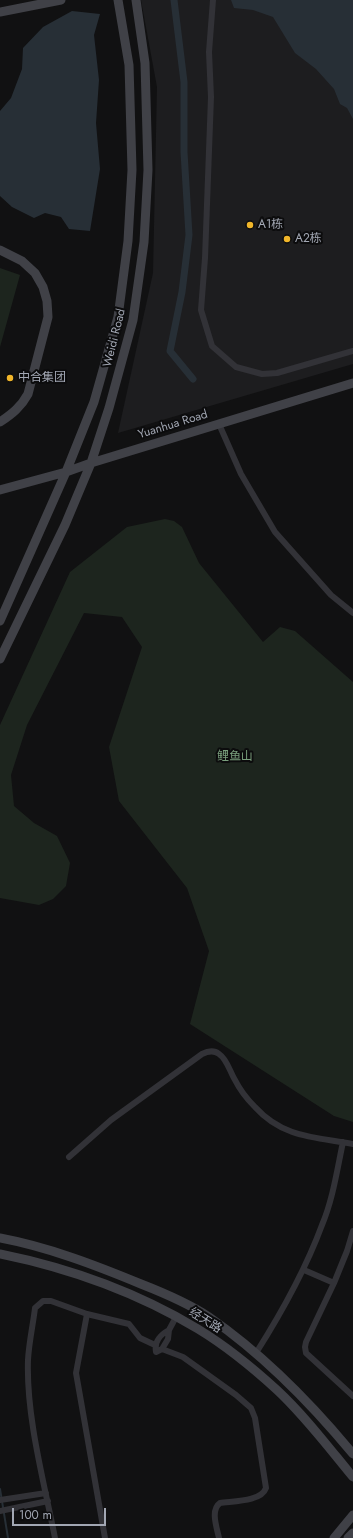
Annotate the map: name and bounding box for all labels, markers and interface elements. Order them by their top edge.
place label: A1栋 [258,218,283,232]
marker: A1栋 [245,220,255,230]
place label: A2栋 [295,232,322,246]
marker: A2栋 [282,234,292,244]
street label: Weidi Road [101,307,129,369]
place label: 中合集团 [18,371,66,385]
marker: 中合集团 [5,373,15,383]
street label: Yuanhua Road [136,408,210,442]
park label: 鲤鱼山 [217,750,253,764]
street label: 经天路 [186,1305,224,1337]
scale bar [14,1500,108,1526]
text: 100 m [19,1506,52,1524]

